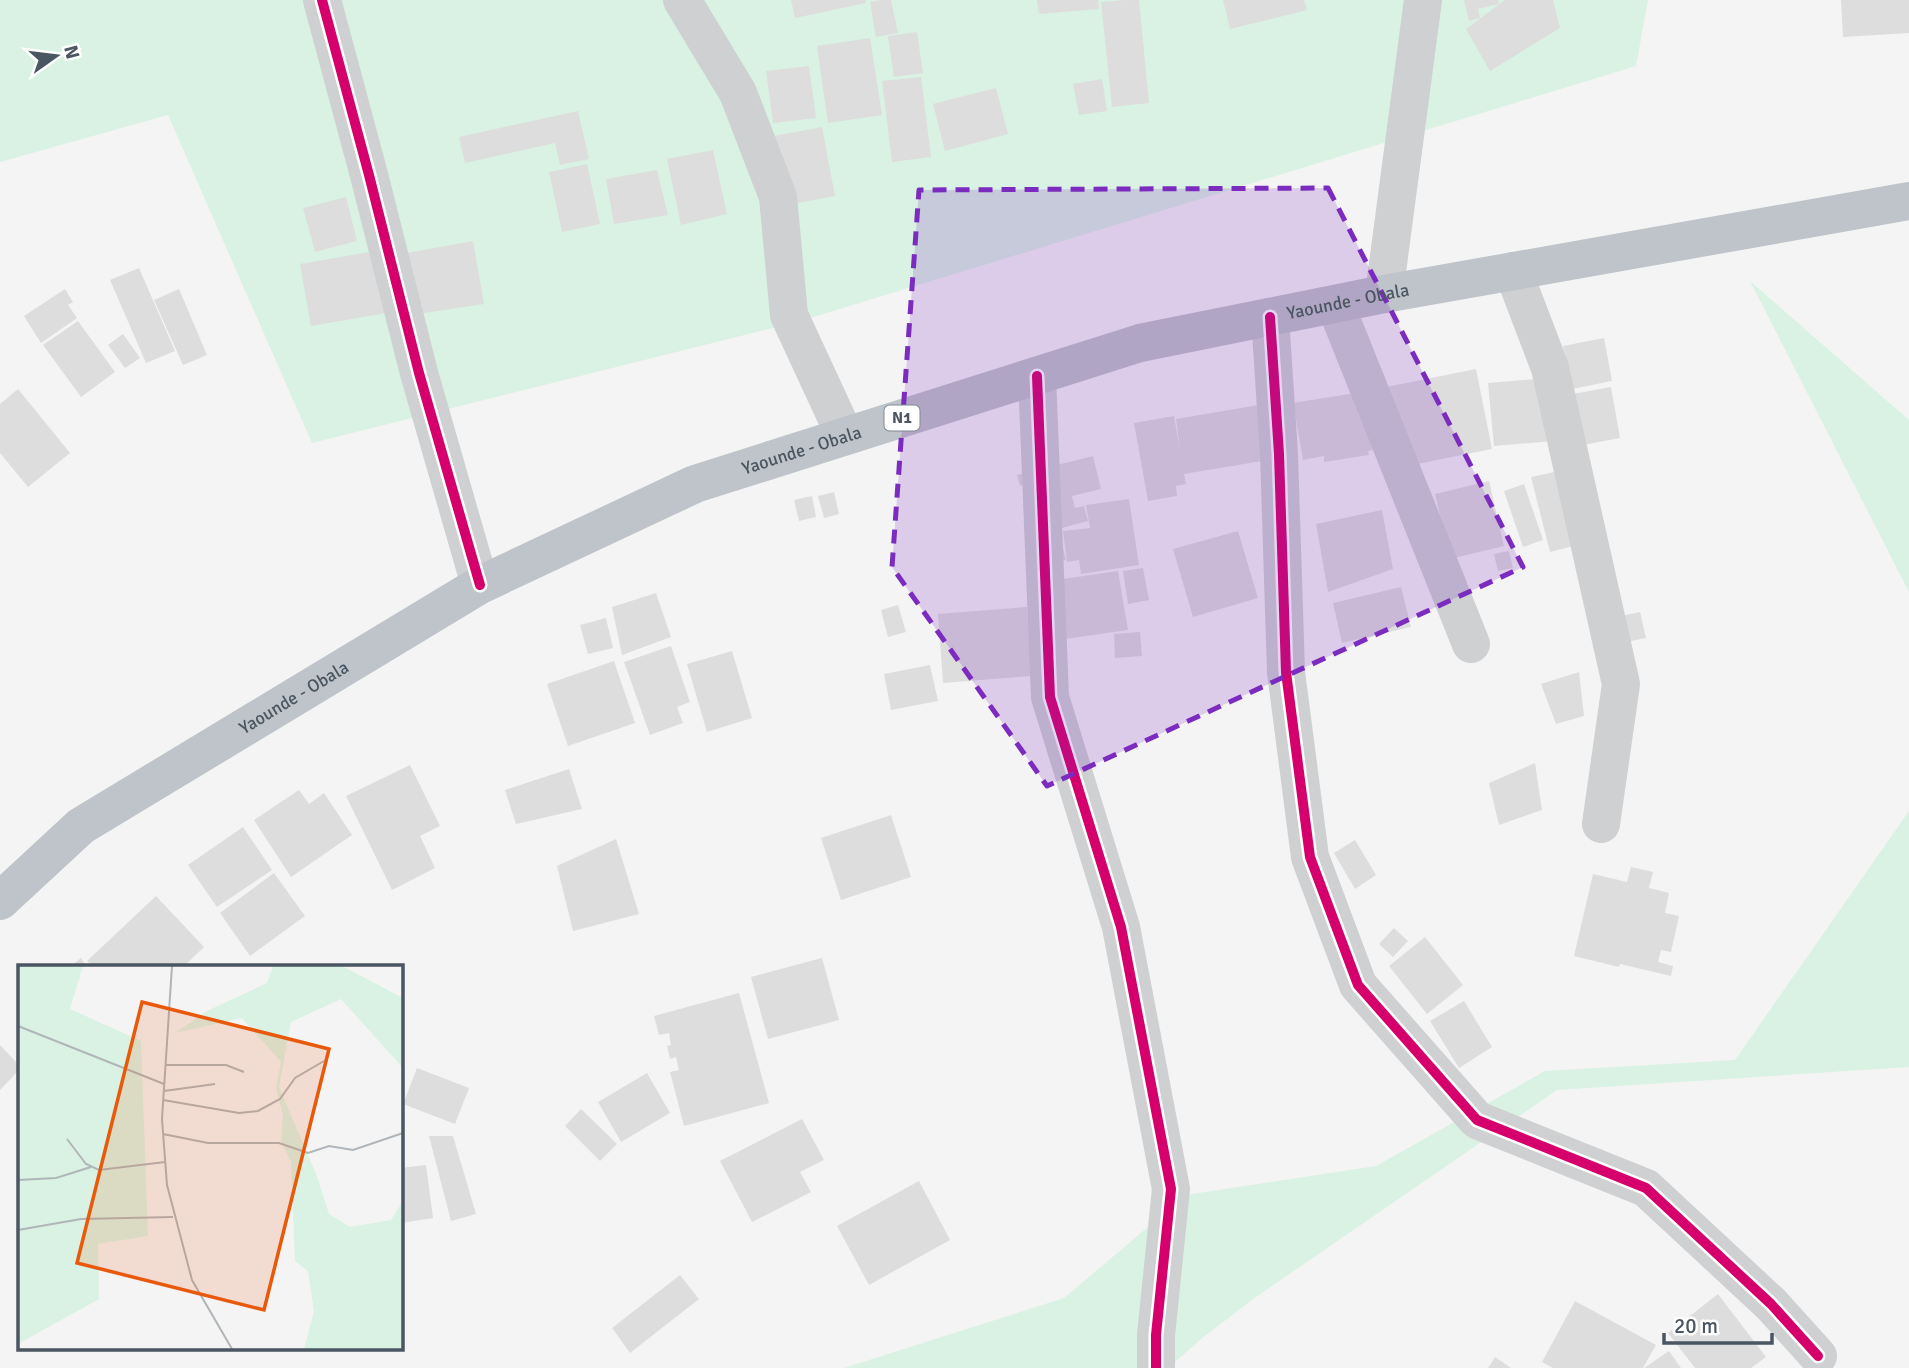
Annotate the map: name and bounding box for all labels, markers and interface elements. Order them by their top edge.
north arrow [21,21,91,91]
text: N [58,43,85,61]
street label: Yaounde - Obala [1285,279,1411,324]
road number: N1 [884,406,920,430]
street label: Yaounde - Obala [739,421,864,479]
street label: Yaounde - Obala [235,656,353,739]
inset map [18,965,402,1350]
scale bar [1664,1302,1772,1346]
text: 20 m [1674,1313,1718,1339]

